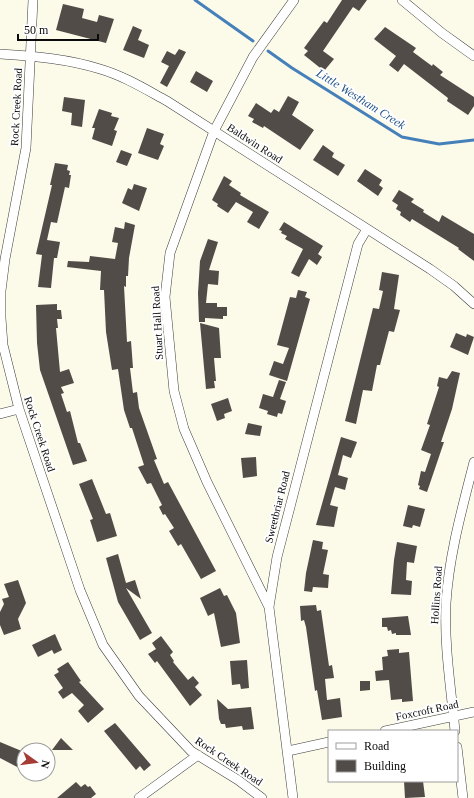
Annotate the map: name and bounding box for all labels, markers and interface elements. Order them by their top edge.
scale bar [18,16,98,42]
text: 50 m [24,23,49,37]
water label: Little Westham Creek [313,65,409,132]
street label: Rock Creek Road [8,67,24,146]
street label: Baldwin Road [225,121,285,166]
street label: Stuart Hall Road [149,285,165,360]
street label: Rock Creek Road [22,395,58,474]
street label: Sweetbriar Road [262,469,292,544]
street label: Hollins Road [428,565,444,625]
street label: Foxcroft Road [395,697,460,723]
legend [328,730,458,782]
street label: Rock Creek Road [193,734,265,788]
text: Road [364,739,389,753]
north arrow [16,742,56,782]
text: N [39,759,52,770]
text: Building [364,759,406,773]

